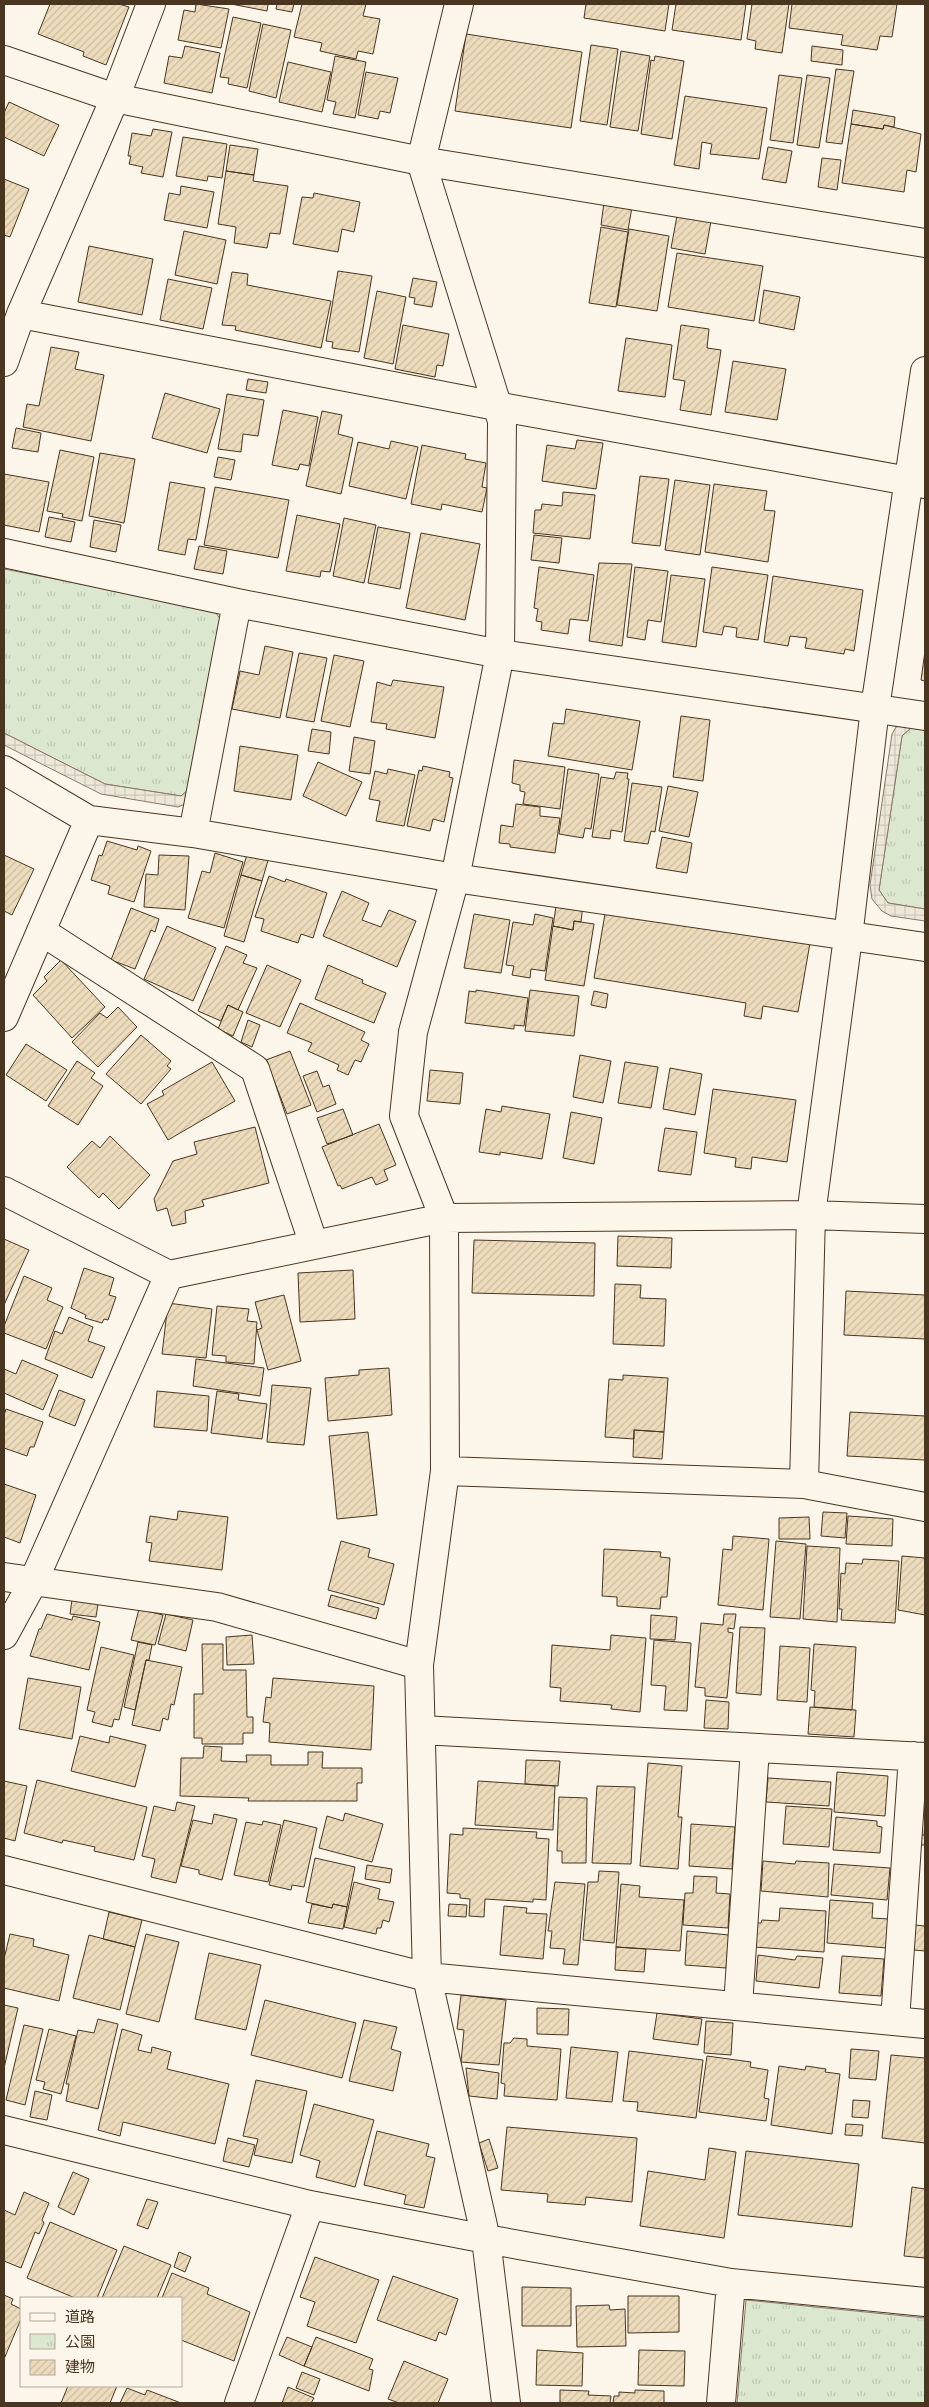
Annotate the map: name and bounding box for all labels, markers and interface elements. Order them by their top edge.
legend [20,2297,182,2387]
text: 道路 [65,2307,95,2326]
text: 公園 [65,2332,95,2351]
text: 建物 [65,2357,95,2376]

